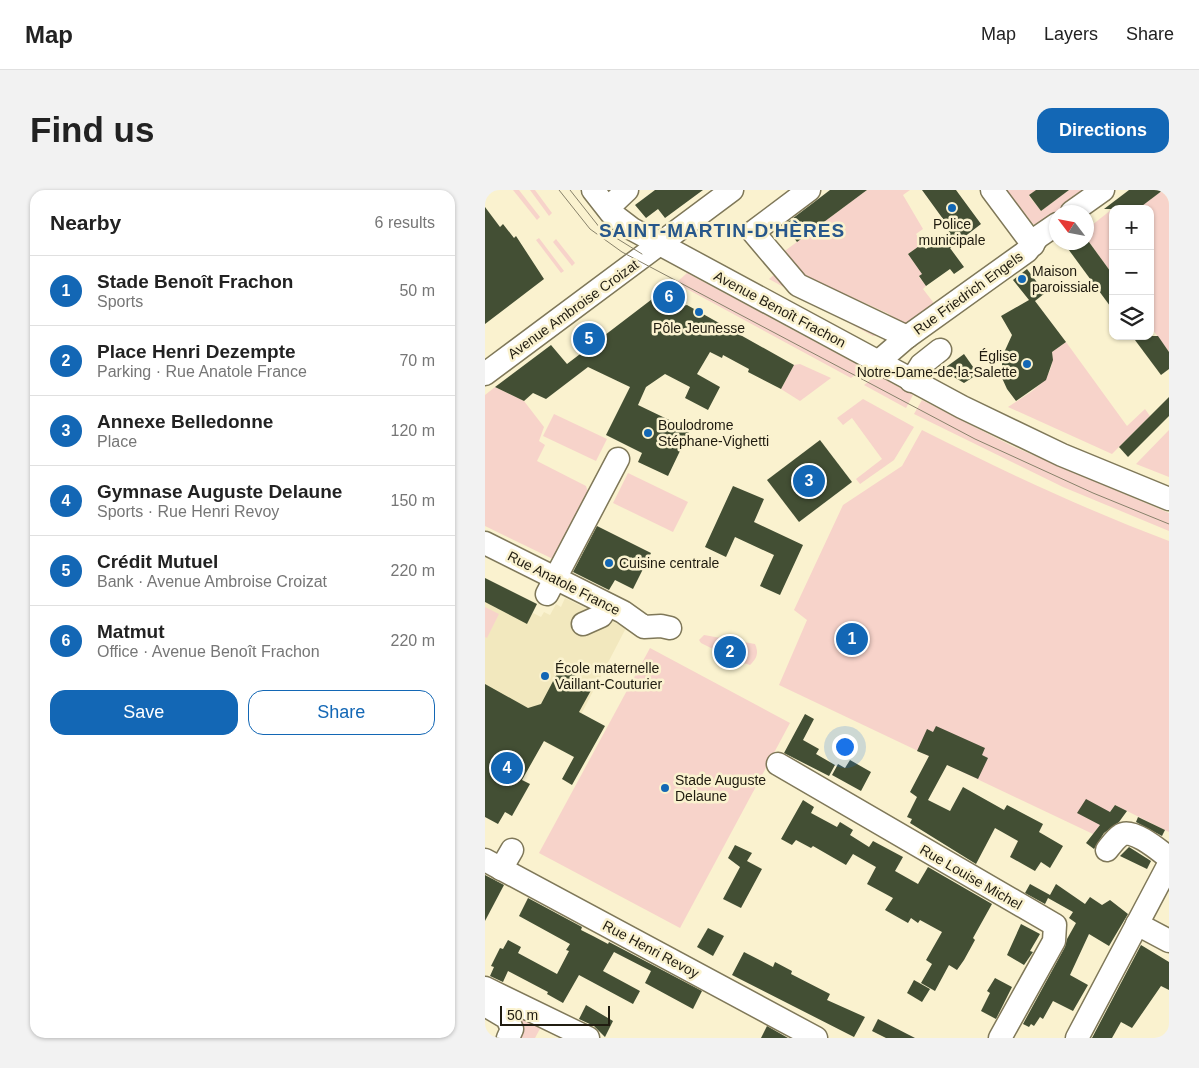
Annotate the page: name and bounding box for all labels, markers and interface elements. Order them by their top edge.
text: Map [25,21,73,48]
text: Map [981,24,1016,44]
text: Layers [1044,24,1098,44]
text: Share [1126,24,1174,44]
button: Directions [1037,108,1169,153]
text: Find us [30,110,154,149]
marker: Police municipale [946,202,958,214]
north arrow [1049,205,1094,250]
map controls [1109,205,1154,340]
button: + [1109,205,1154,250]
text: Nearby [50,211,121,234]
text: 6 results [375,214,435,231]
place label: Police municipale [919,216,986,248]
district label: SAINT-MARTIN-D'HÈRES [599,220,845,241]
street label: Rue Friedrich Engels [910,248,1026,338]
button: − [1109,250,1154,295]
street label: Avenue Ambroise Croizat [504,256,642,362]
place label: Maison paroissiale [1032,263,1099,295]
street label: Avenue Benoît Frachon [711,267,849,351]
text: Stade Benoît Frachon [97,271,293,292]
marker: Maison paroissiale [1016,273,1028,285]
pin: 6 [653,278,685,316]
text: 1 [62,282,70,299]
text: 50 m [399,282,435,299]
text: Sports [97,293,143,310]
button: layers [1109,295,1154,340]
marker: Pôle Jeunesse [693,306,705,318]
pin: 5 [573,320,605,358]
place label: Pôle Jeunesse [653,320,745,336]
text: Place Henri Dezempte [97,341,296,362]
place label: Église Notre-Dame-de-la-Salette [857,348,1017,380]
text: 2 [62,352,70,369]
text: 70 m [399,352,435,369]
marker: Église Notre-Dame-de-la-Salette [1021,358,1033,370]
text: Parking · Rue Anatole France [97,363,307,380]
text: Annexe Belledonne [97,411,273,432]
place label: Boulodrome Stéphane-Vighetti [658,417,769,449]
text: 3 [62,422,70,439]
text: 120 m [391,422,435,439]
marker: Boulodrome Stéphane-Vighetti [642,427,654,439]
text: Place [97,433,137,450]
pin: 3 [793,462,825,500]
text: Gymnase Auguste Delaune [97,481,342,502]
text: 4 [62,492,70,509]
text: 150 m [391,492,435,509]
text: Sports · Rue Henri Revoy [97,503,279,520]
street label: Rue Anatole France [505,548,623,618]
text: Crédit Mutuel [97,551,218,572]
place label: Cuisine centrale [619,555,720,571]
marker: Cuisine centrale [603,557,615,569]
text: 5 [62,562,70,579]
text: 220 m [391,562,435,579]
text: Bank · Avenue Ambroise Croizat [97,573,327,590]
pin: 1 [836,620,868,658]
text: Matmut [97,621,165,642]
text: 6 [62,632,70,649]
text: 220 m [391,632,435,649]
pin: 2 [714,633,746,671]
text: Office · Avenue Benoît Frachon [97,643,320,660]
place label: École maternelle Vaillant-Couturier [555,660,662,692]
marker: École maternelle Vaillant-Couturier [539,670,551,682]
button: Save [50,690,238,735]
button: Share [248,690,435,735]
your location [832,734,858,760]
pin: 4 [491,749,523,787]
place label: Stade Auguste Delaune [675,772,766,804]
marker: Stade Auguste Delaune [659,782,671,794]
street label: Rue Louise Michel [917,841,1025,913]
street label: Rue Henri Revoy [600,917,702,981]
scale bar [500,1003,610,1026]
text: 50 m [507,1007,538,1023]

